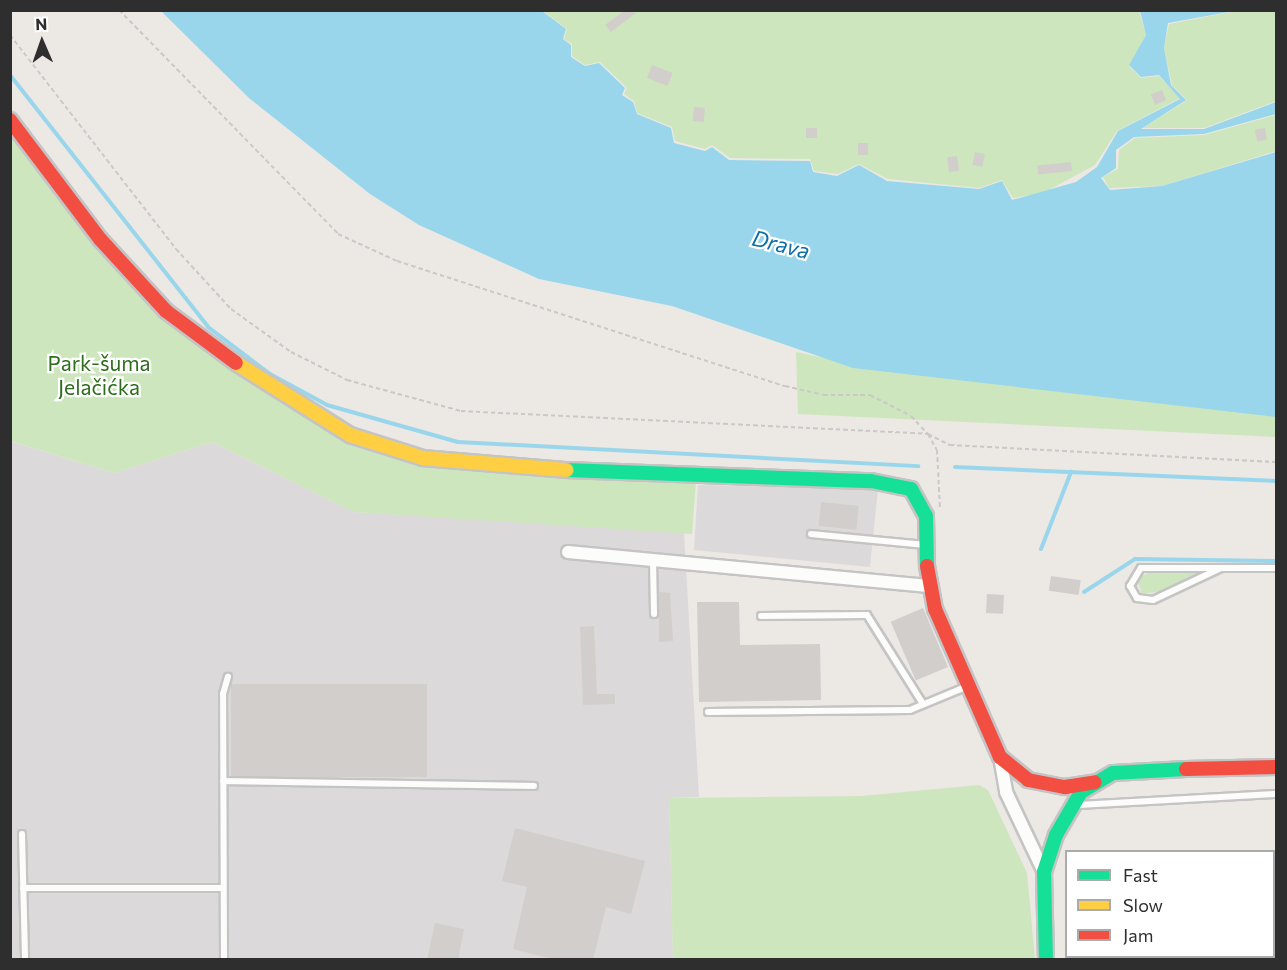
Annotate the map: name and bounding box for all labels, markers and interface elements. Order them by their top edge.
north arrow [12,12,72,72]
text: N [35,14,48,33]
water label: Drava [749,224,813,264]
park label: Park-šuma Jelačićka [48,350,150,400]
legend [1065,850,1275,958]
text: Fast [1123,864,1158,886]
text: Slow [1123,894,1163,916]
text: Jam [1123,924,1153,946]

